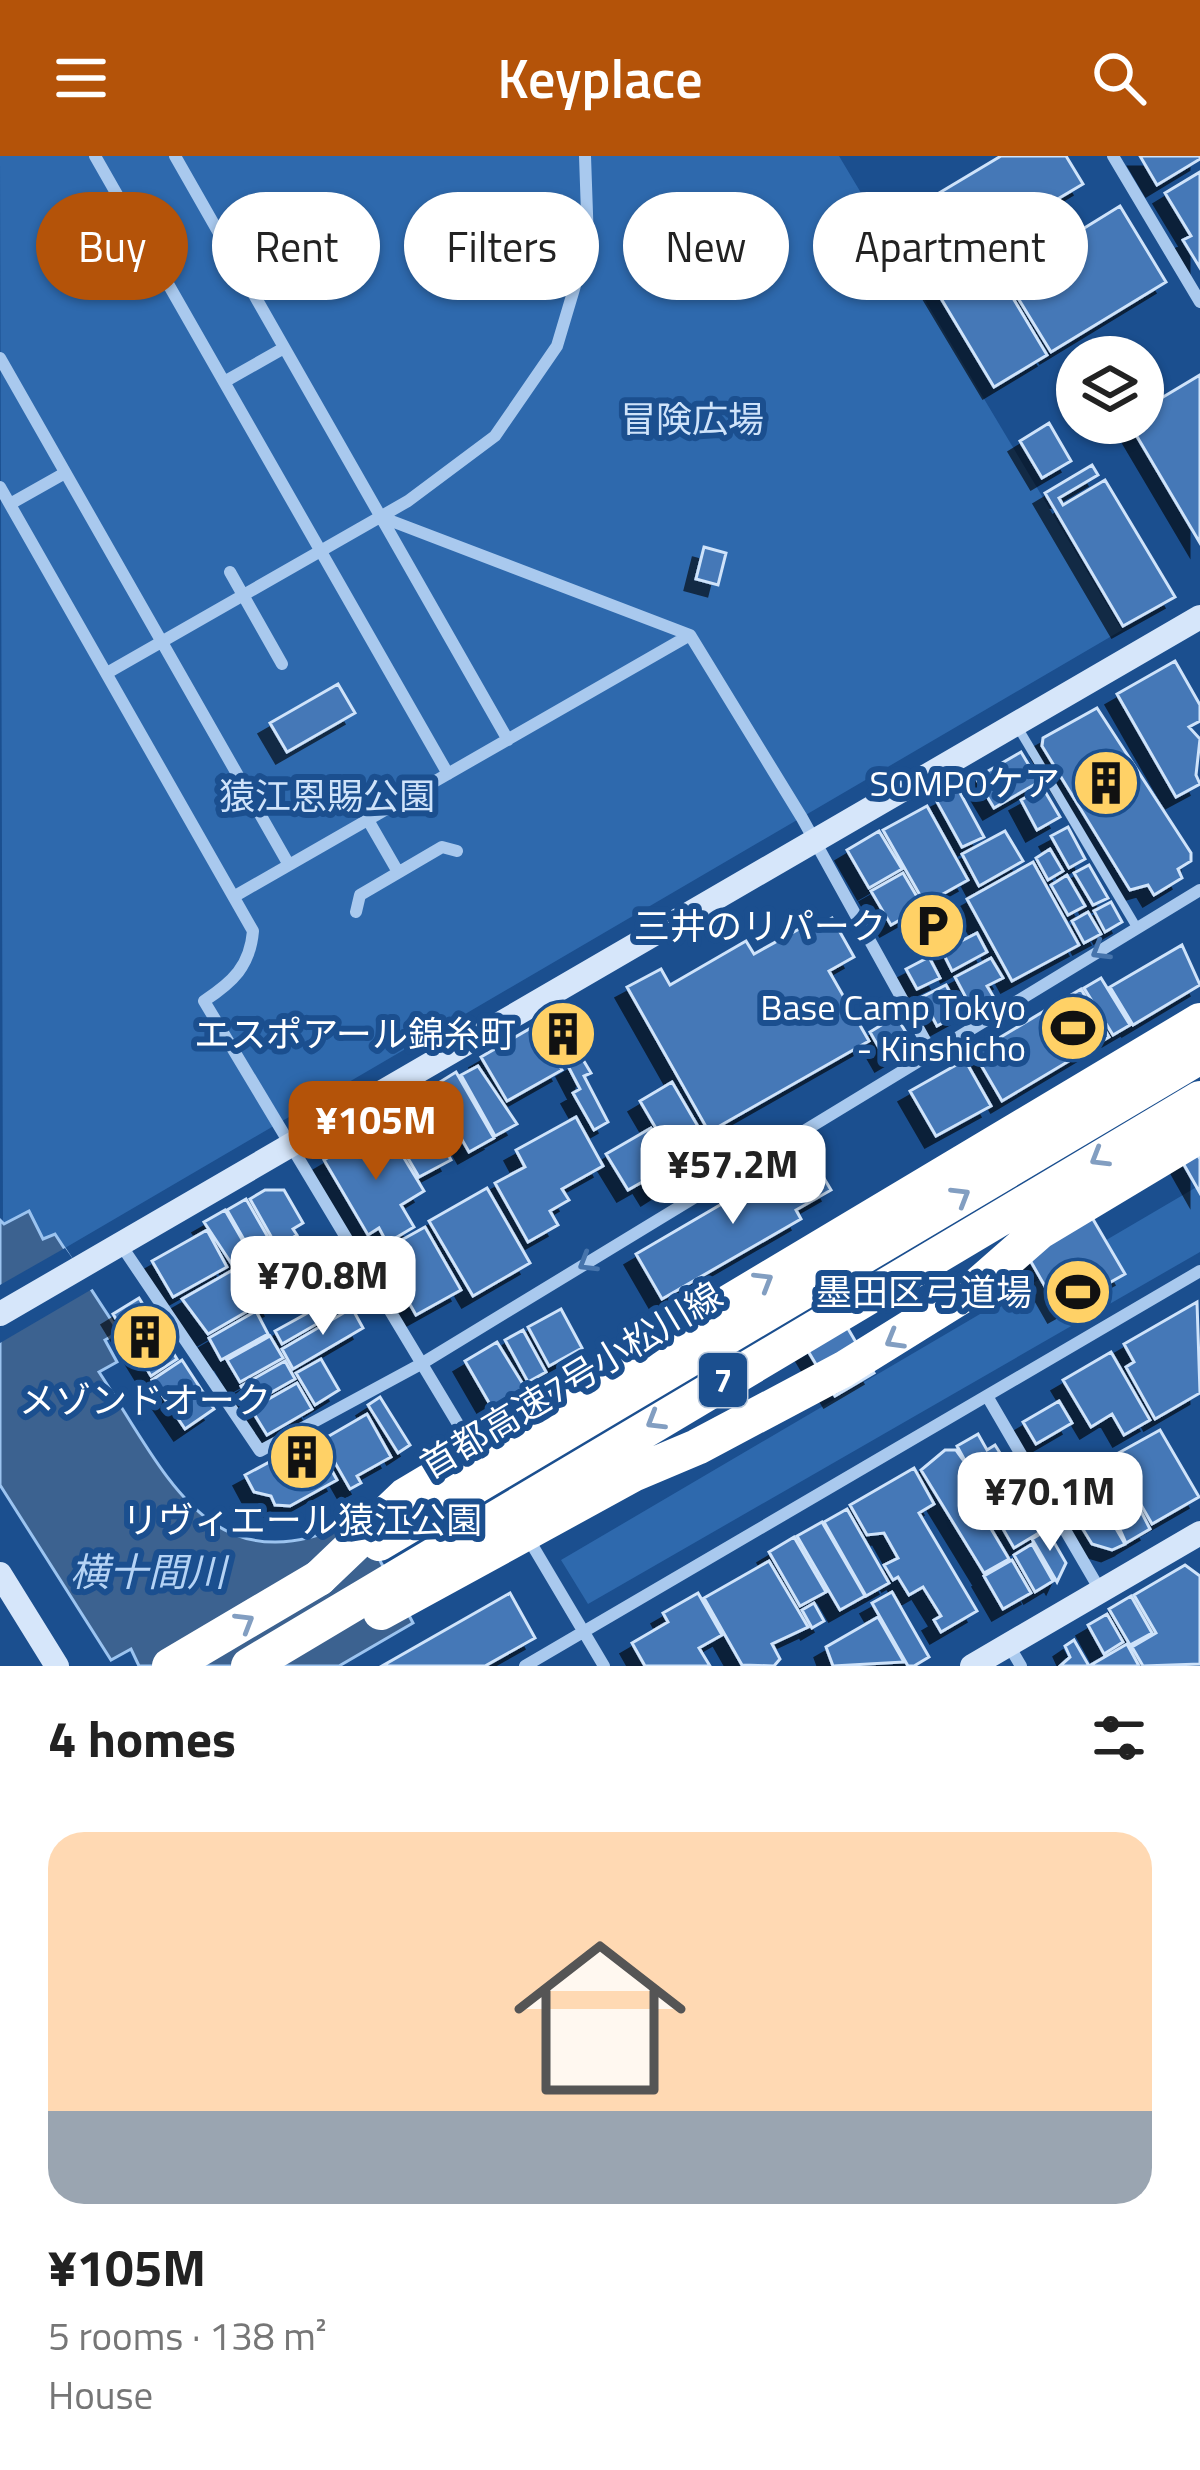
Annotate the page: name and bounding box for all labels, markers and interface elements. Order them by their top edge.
text: Keyplace [497,37,703,119]
icon: menu [48,45,114,111]
icon: search [1086,45,1152,111]
chip: Buy [36,192,188,300]
chip: Rent [212,192,380,300]
chip: Filters [404,192,599,300]
chip: New [623,192,789,300]
chip: Apartment [813,192,1088,300]
map controls [1056,336,1164,444]
button: layers [1056,336,1164,444]
park label: 冒険広場 [620,391,764,446]
building icon: SOMPOケア [1071,748,1141,818]
place label: SOMPOケア [869,755,1060,810]
park label: 猿江恩賜公園 [219,768,435,823]
parking icon: 三井のリパーク [897,891,967,961]
place label: 三井のリパーク [634,898,886,953]
one-way arrow [1091,937,1113,959]
place label: Base Camp Tokyo - Kinshicho [760,979,1026,1075]
sports icon: Base Camp Tokyo - Kinshicho [1038,993,1108,1063]
building icon: エスポアール錦糸町 [528,999,598,1069]
place label: エスポアール錦糸町 [194,1006,516,1061]
pin: ¥105M [292,1081,460,1183]
text: ¥105M [316,1090,436,1149]
pin: ¥57.2M [635,1125,831,1227]
text: ¥57.2M [668,1134,798,1193]
one-way arrow [1090,1144,1112,1167]
one-way arrow [949,1188,970,1211]
pin: ¥70.8M [225,1236,421,1338]
text: ¥70.8M [258,1245,388,1304]
one-way arrow [579,1248,600,1271]
sports icon: 墨田区弓道場 [1043,1257,1113,1327]
place label: 墨田区弓道場 [816,1264,1032,1319]
street label: 首都高速7号小松川線 [412,1273,730,1487]
one-way arrow [751,1273,773,1295]
building icon: メゾンドオーク [110,1302,180,1372]
one-way arrow [886,1325,907,1348]
road number: 7 [699,1353,747,1407]
place label: メゾンドオーク [19,1372,271,1427]
one-way arrow [646,1407,668,1429]
building icon: リヴィエール猿江公園 [267,1422,337,1492]
pin: ¥70.1M [952,1452,1148,1554]
text: ¥70.1M [985,1461,1115,1520]
place label: リヴィエール猿江公園 [122,1492,482,1547]
water label: 横十間川 [70,1542,230,1601]
one-way arrow [232,1614,254,1636]
text: 4 homes [48,1699,236,1777]
icon: filters [1086,1705,1152,1771]
icon: home [492,1910,708,2126]
text: ¥105M [48,2228,206,2306]
text: 5 rooms · 138 m² [48,2306,327,2365]
text: House [48,2365,153,2424]

